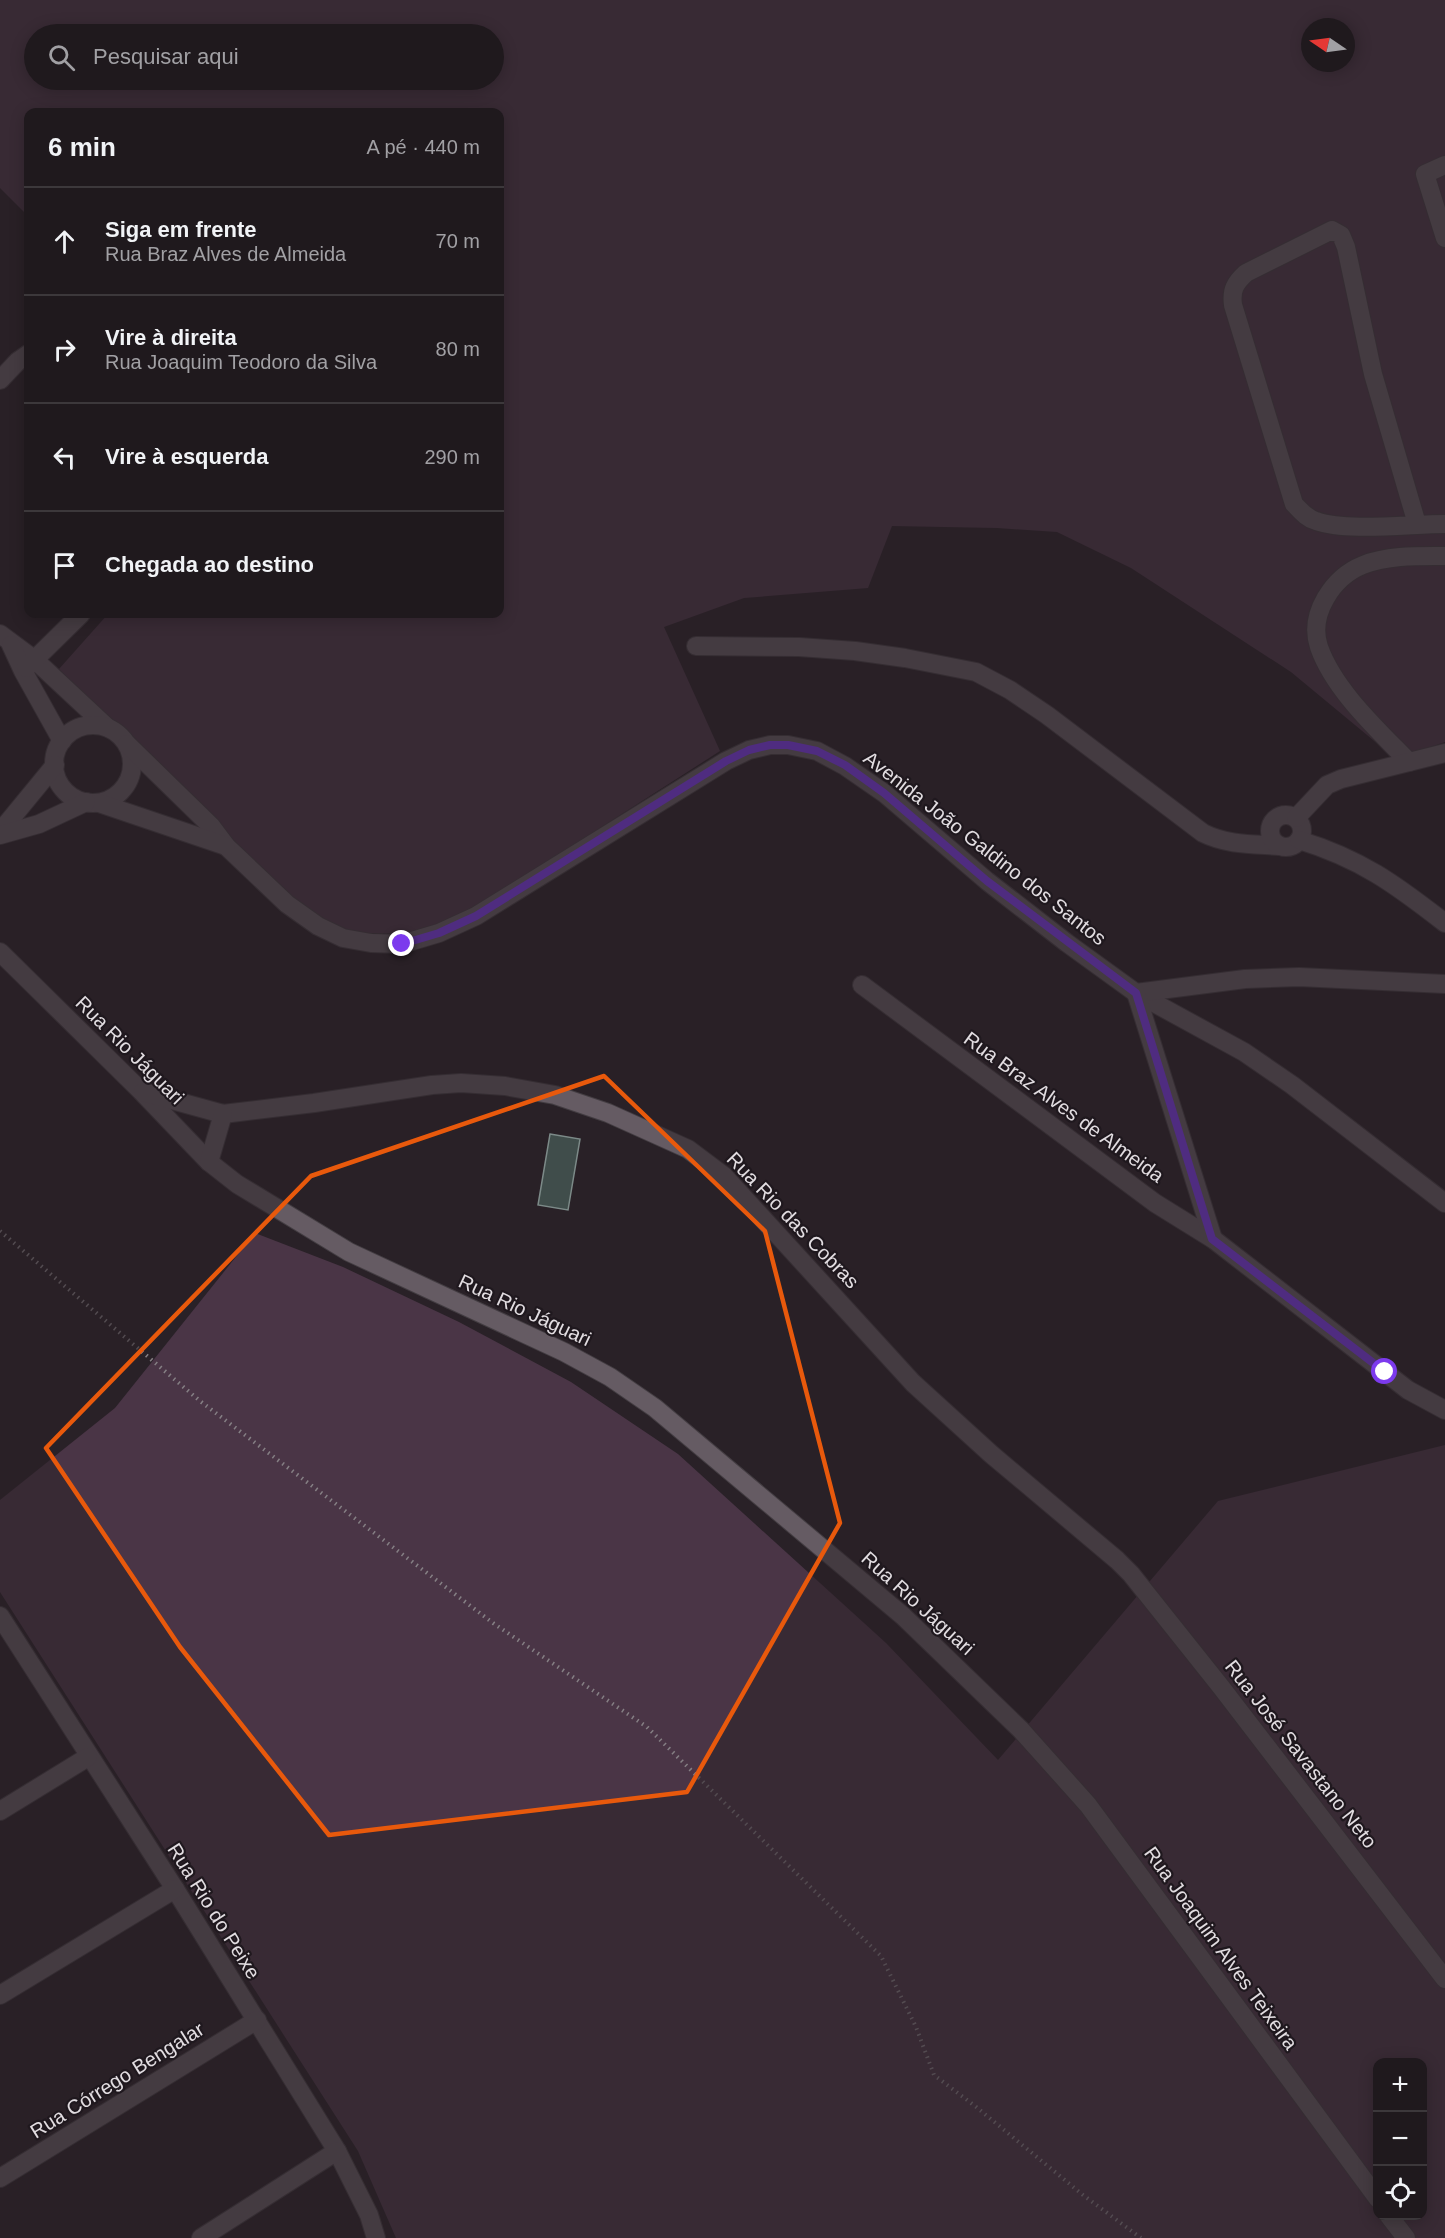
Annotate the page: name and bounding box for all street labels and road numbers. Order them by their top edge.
street label: Avenida João Galdino dos Santos [860,747,1110,949]
street label: Rua Rio Jáguari [72,992,188,1108]
street label: Rua Braz Alves de Almeida [960,1027,1169,1187]
street label: Rua Rio das Cobras [723,1148,863,1292]
street label: Rua Rio Jáguari [455,1270,595,1350]
street label: Rua Rio Jáguari [857,1547,979,1659]
street label: Rua José Savastano Neto [1221,1656,1381,1852]
street label: Rua Rio do Peixe [163,1839,265,1983]
street label: Rua Joaquim Alves Teixeira [1140,1842,1303,2054]
street label: Rua Córrego Bengalar [26,2017,208,2142]

